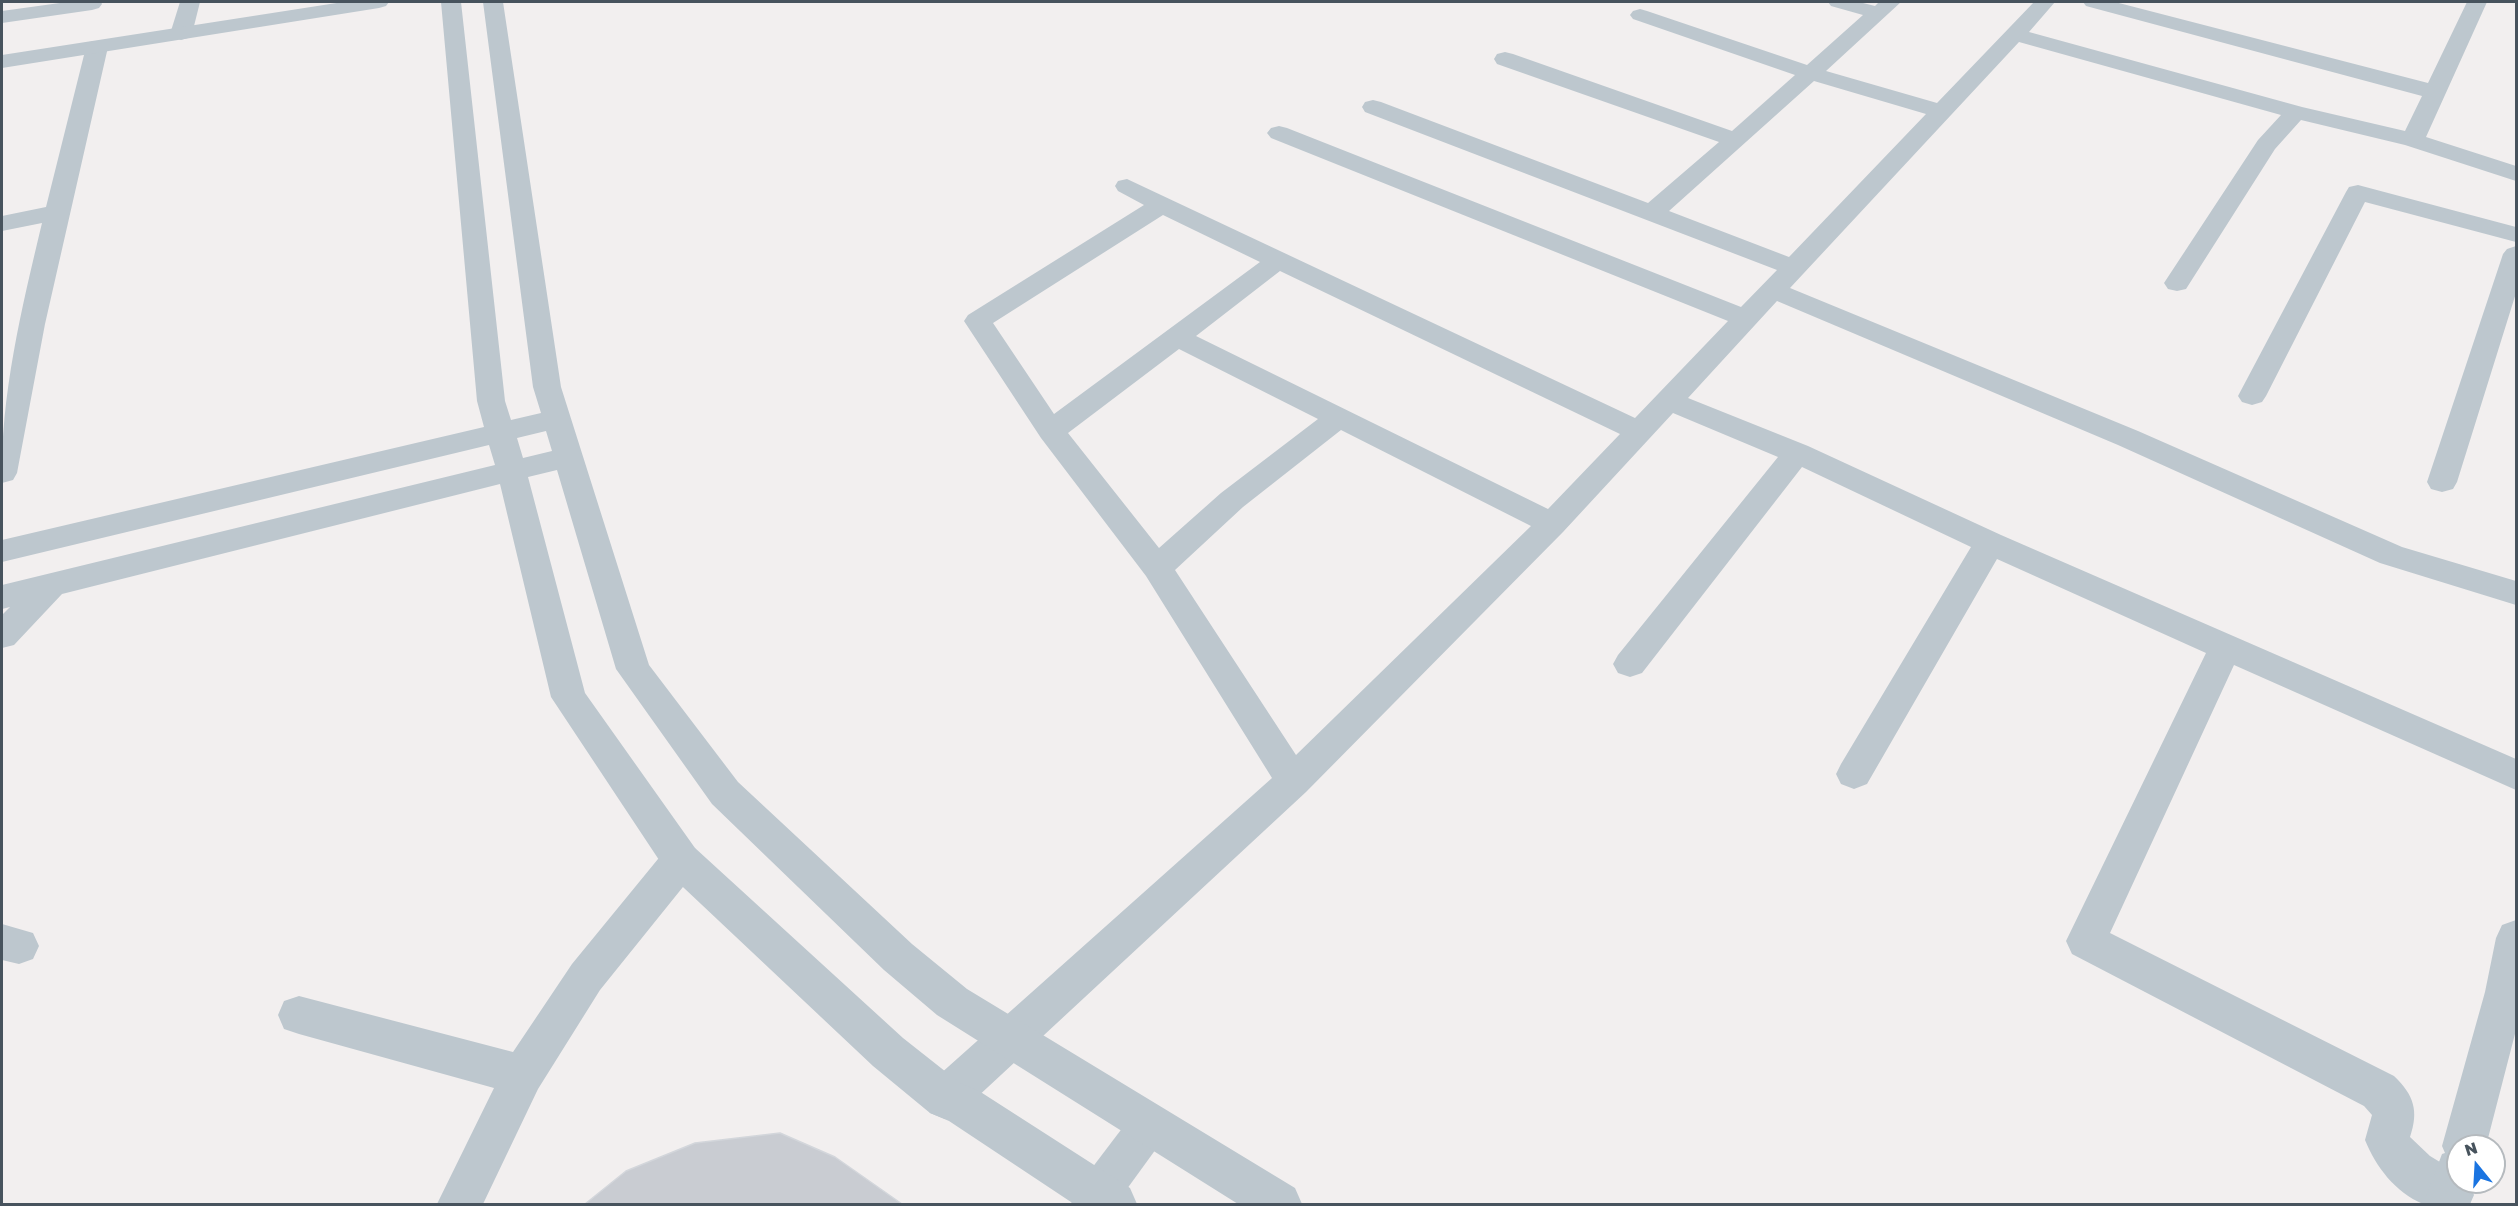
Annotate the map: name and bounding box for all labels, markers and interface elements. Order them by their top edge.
north arrow [2446,1134,2506,1194]
text: N [2462,1137,2480,1160]

